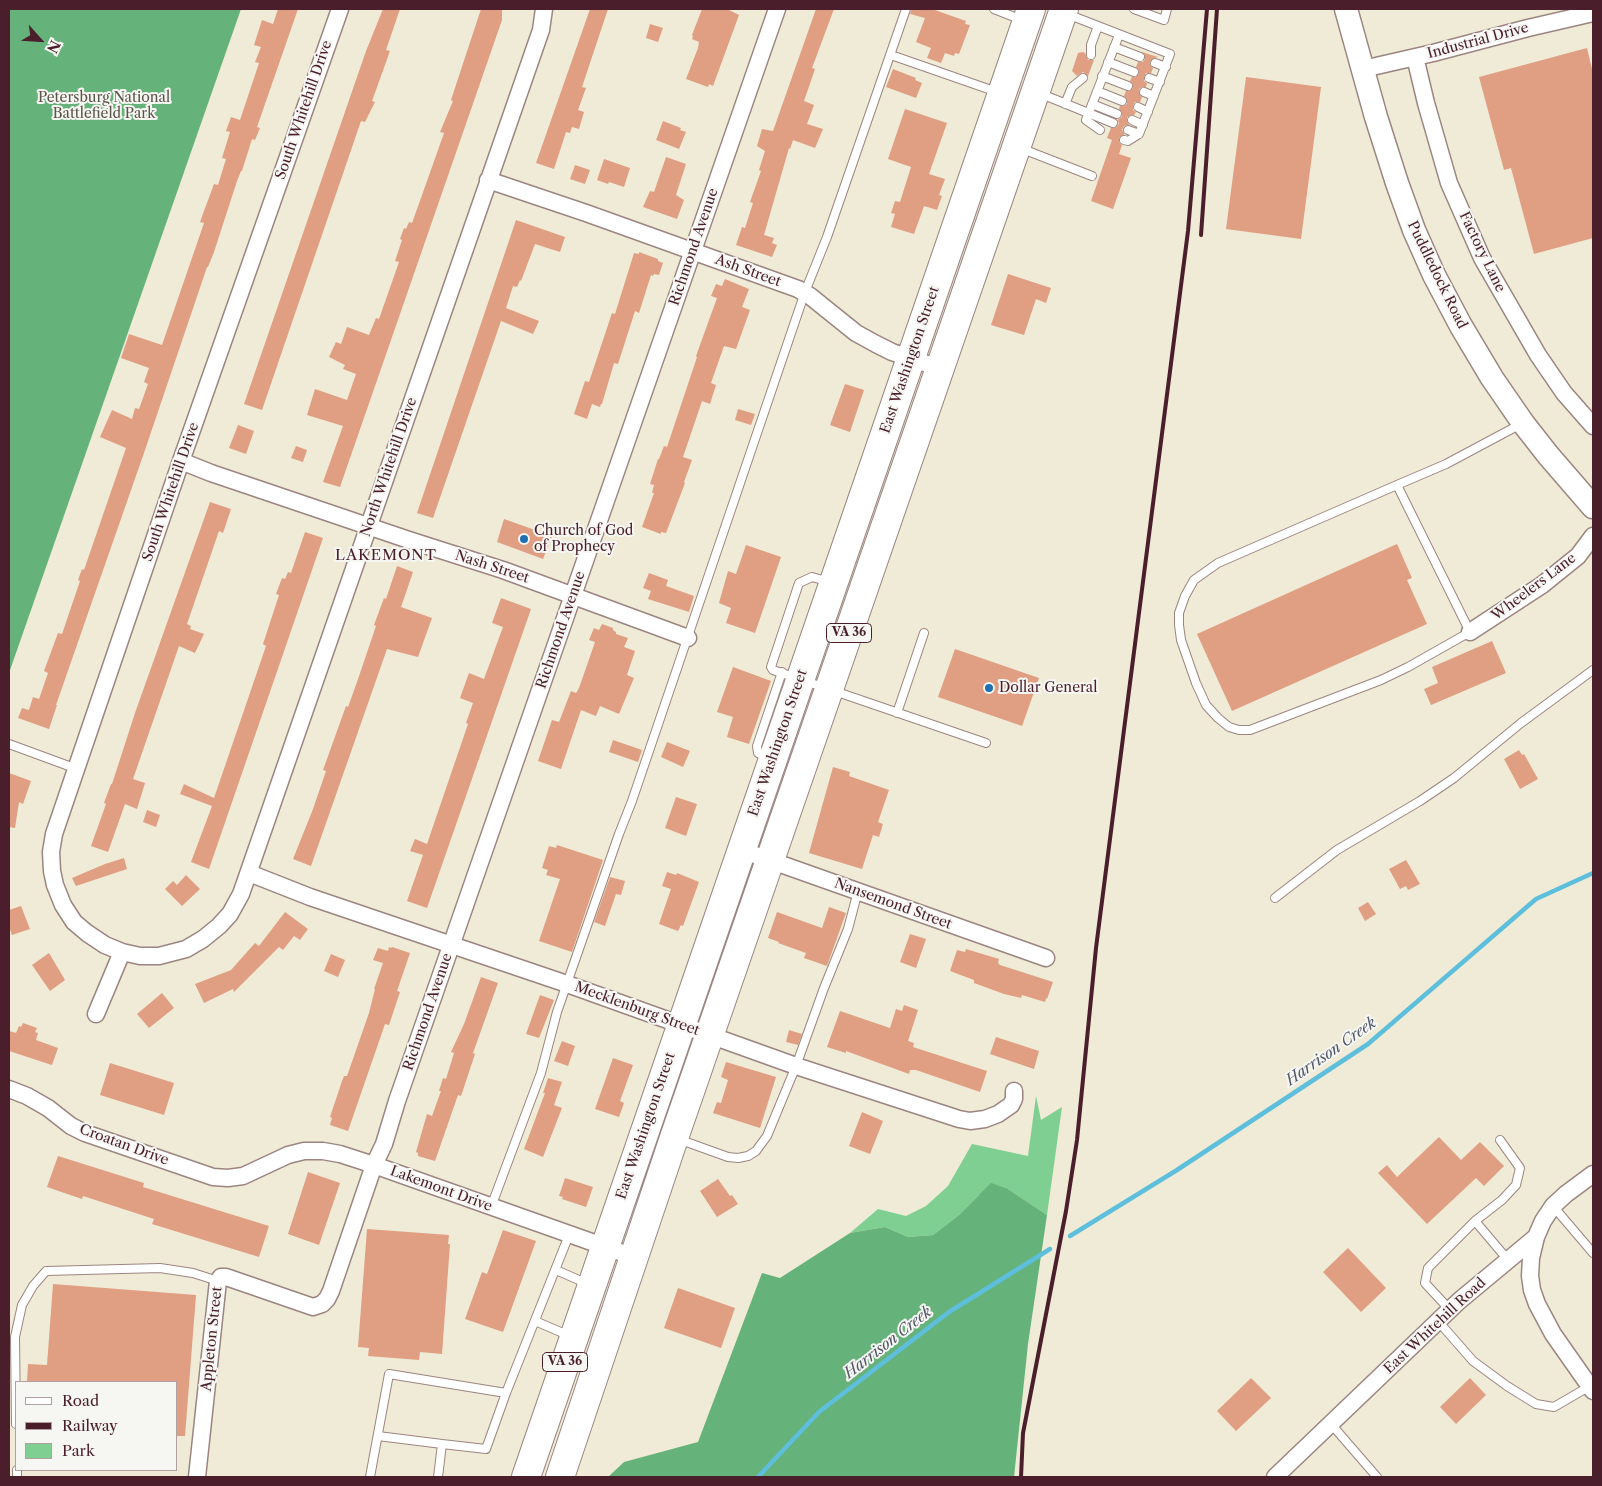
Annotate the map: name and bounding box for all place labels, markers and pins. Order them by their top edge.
place label: Church of God of Prophecy [534,523,633,556]
marker: Church of God of Prophecy [518,533,530,545]
place label: Dollar General [999,680,1097,696]
marker: Dollar General [983,682,995,694]

